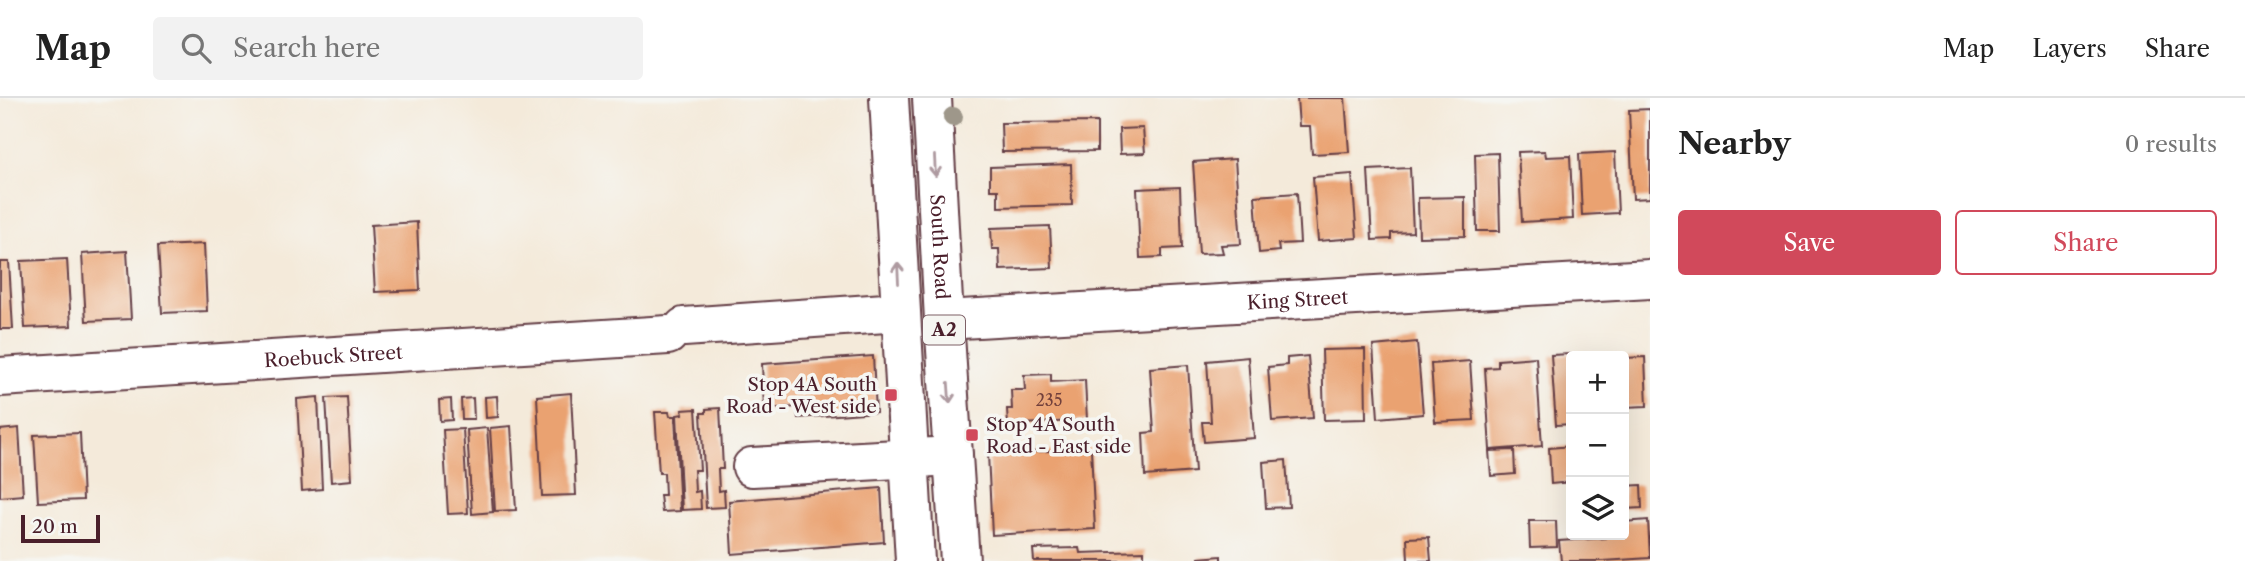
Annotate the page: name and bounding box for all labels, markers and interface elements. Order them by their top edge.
search box [153,17,643,80]
text: Map [35,28,111,69]
icon: search [177,29,215,67]
text: Search here [233,32,380,64]
text: Map [1943,34,1994,63]
text: Layers [2032,34,2107,63]
text: Share [2145,34,2210,63]
text: Nearby [1678,125,1791,162]
text: 0 results [2125,130,2217,158]
one-way arrow [929,154,942,177]
street label: South Road [925,194,954,301]
button: Save [1678,210,1941,275]
button: Share [1955,210,2217,275]
one-way arrow [891,262,904,285]
street label: King Street [1246,286,1349,314]
road number: A2 [923,316,965,344]
street label: Roebuck Street [263,341,404,372]
map controls [1566,351,1629,540]
button: + [1566,351,1629,414]
place label: Stop 4A South Road - West side [726,373,877,418]
one-way arrow [943,381,956,404]
marker: Stop 4A South Road - West side [883,387,899,403]
house number: 235 [1036,390,1062,410]
place label: Stop 4A South Road - East side [986,413,1131,458]
button: − [1566,414,1629,477]
marker: Stop 4A South Road - East side [964,427,980,443]
button: layers [1566,477,1629,540]
scale bar [21,512,100,544]
text: 20 m [32,515,78,538]

